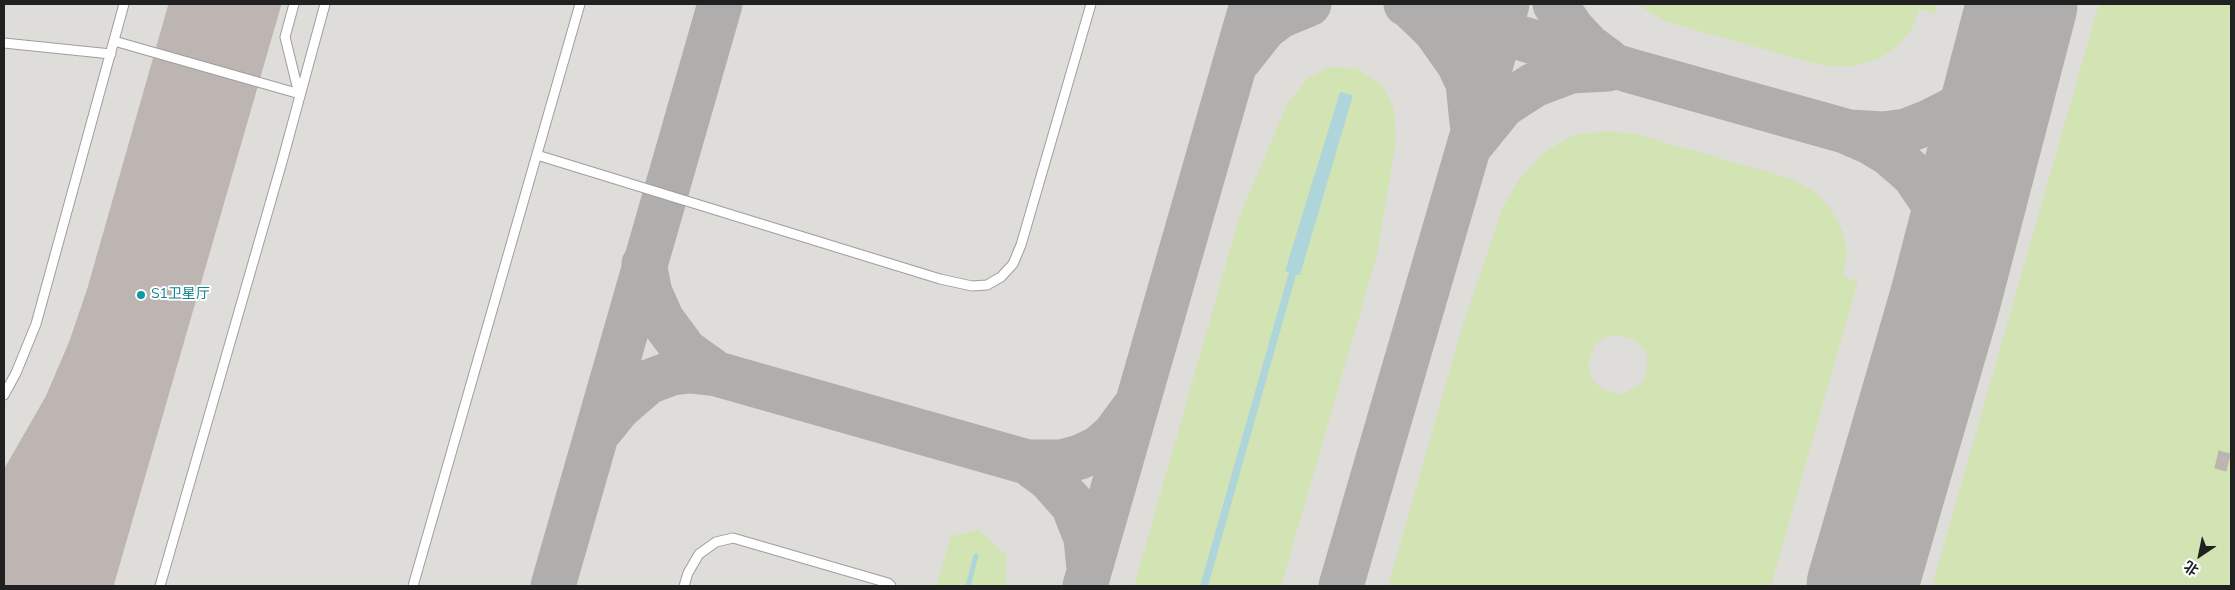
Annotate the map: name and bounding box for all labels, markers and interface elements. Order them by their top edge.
place label: S1卫星厅 [151,287,210,303]
marker: S1卫星厅 [135,289,147,301]
north arrow [2175,530,2225,580]
text: 北 [2180,556,2202,580]

